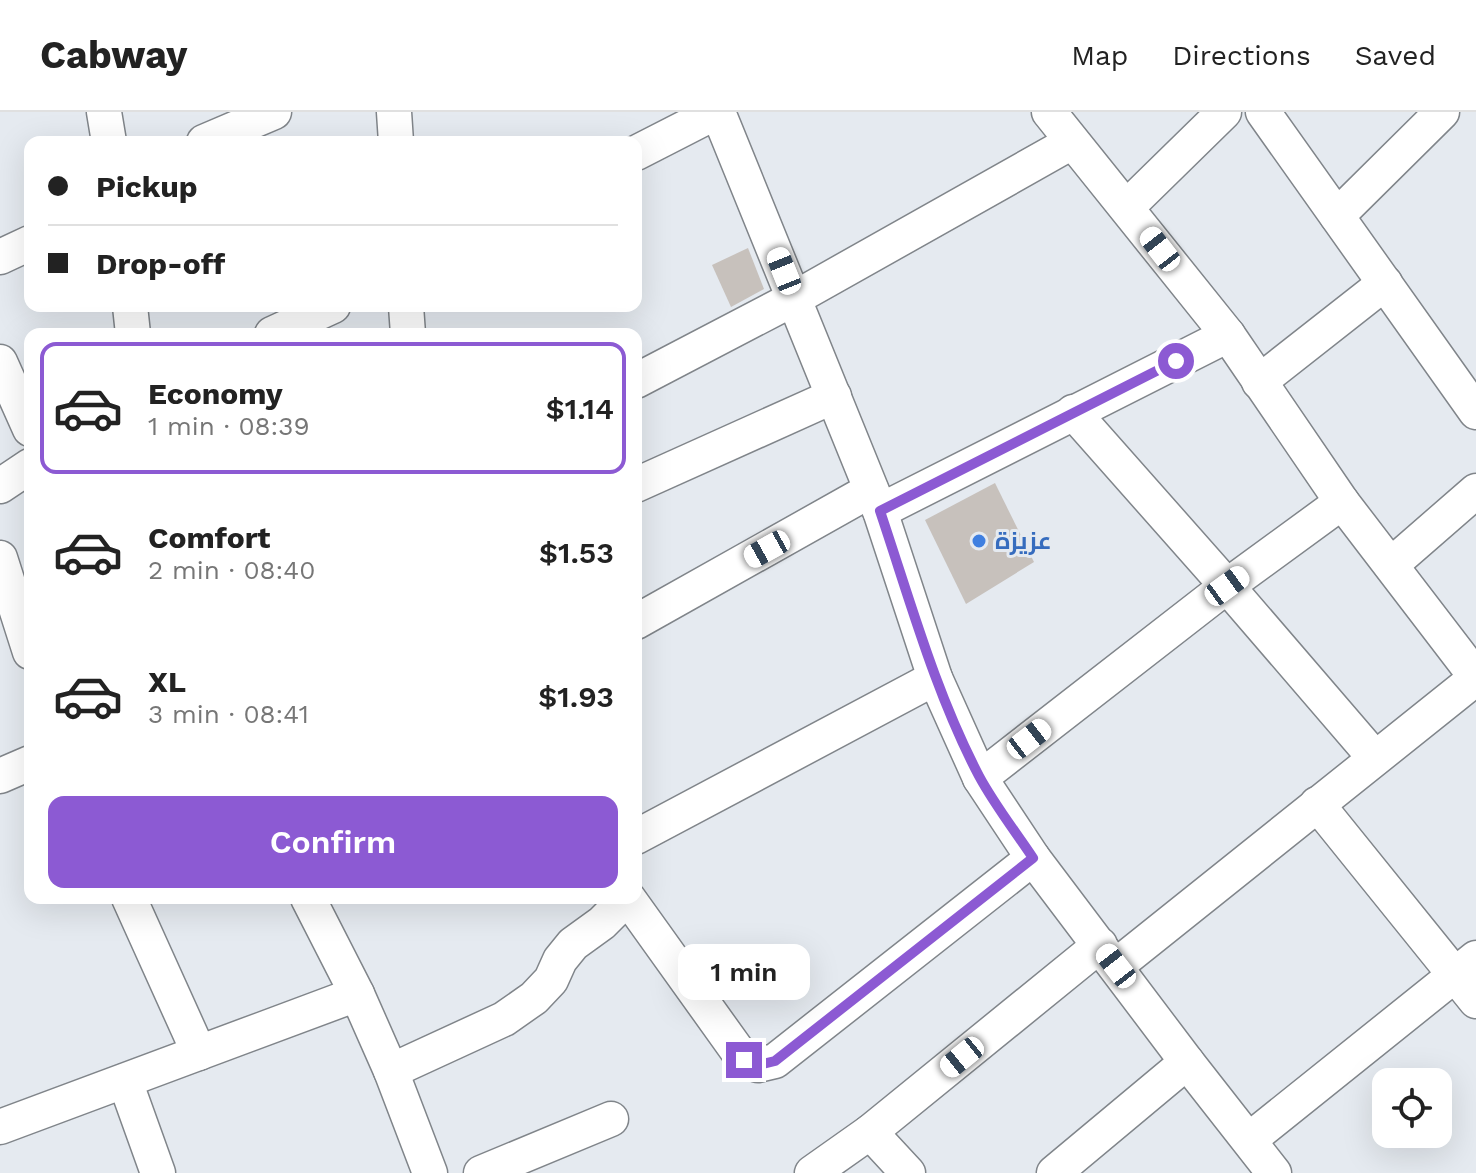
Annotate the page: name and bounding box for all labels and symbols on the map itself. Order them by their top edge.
car [1136,223,1184,275]
car [764,244,804,298]
route start [1158,343,1194,379]
car [740,527,794,571]
place label: عزيزة [995,527,1052,555]
marker: عزيزة [970,532,988,550]
car [1201,562,1253,610]
car [1003,715,1055,763]
car [1092,940,1140,992]
callout: 1 min [678,944,810,1000]
car [936,1033,988,1081]
route end [726,1042,762,1078]

